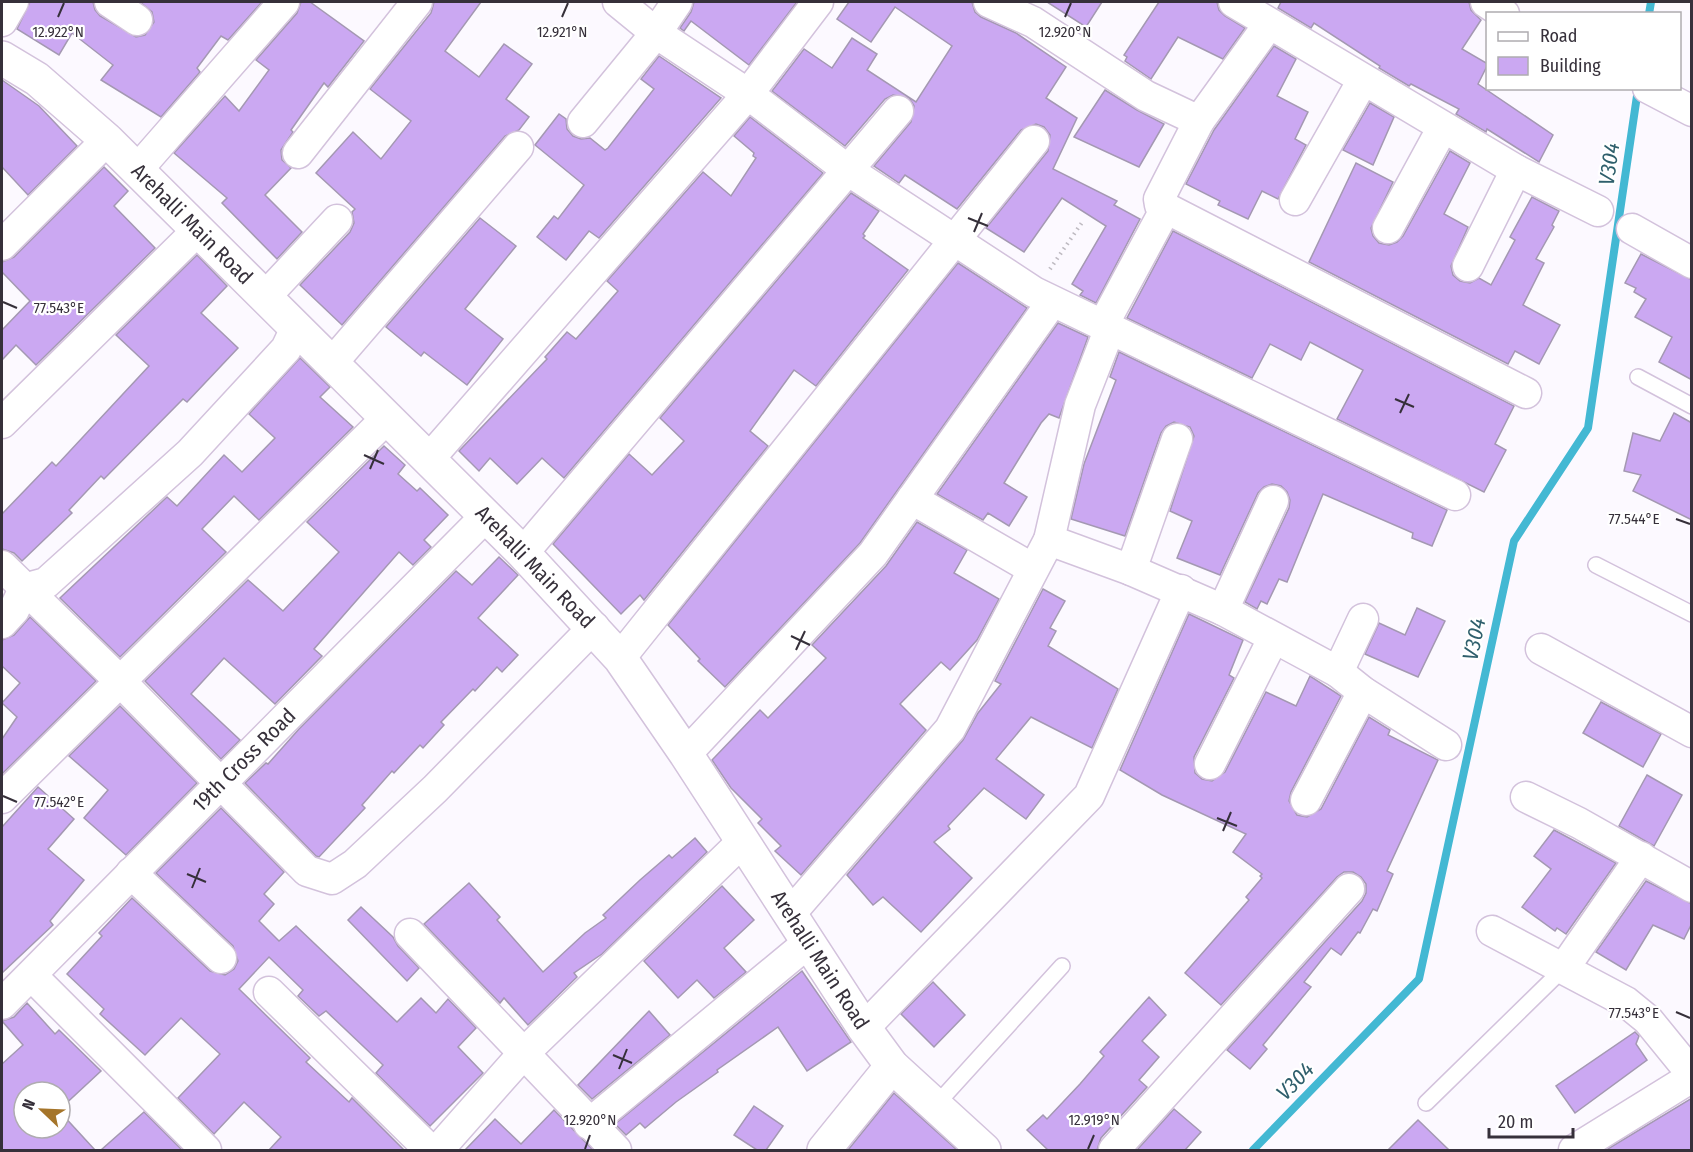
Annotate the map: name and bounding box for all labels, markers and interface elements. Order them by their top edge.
legend [1486,12,1681,90]
text: 12.922°N [32,23,84,41]
text: 12.921°N [537,23,587,41]
text: 12.920°N [1039,23,1091,41]
text: Road [1540,25,1577,47]
text: Building [1540,55,1601,77]
water label: V304 [1593,141,1625,187]
street label: Arehalli Main Road [126,158,258,290]
text: 77.543°E [34,299,84,317]
street label: Arehalli Main Road [470,500,600,634]
text: 77.544°E [1608,510,1660,528]
water label: V304 [1456,615,1492,663]
street label: 19th Cross Road [187,703,301,817]
text: 77.542°E [34,793,84,811]
street label: Arehalli Main Road [765,886,875,1034]
text: 77.543°E [1609,1004,1659,1022]
water label: V304 [1270,1056,1320,1106]
north arrow [12,1080,72,1140]
text: N [18,1096,39,1112]
scale bar [1489,1101,1573,1139]
text: 12.920°N [564,1111,616,1129]
text: 12.919°N [1068,1111,1120,1129]
text: 20 m [1498,1111,1533,1133]

